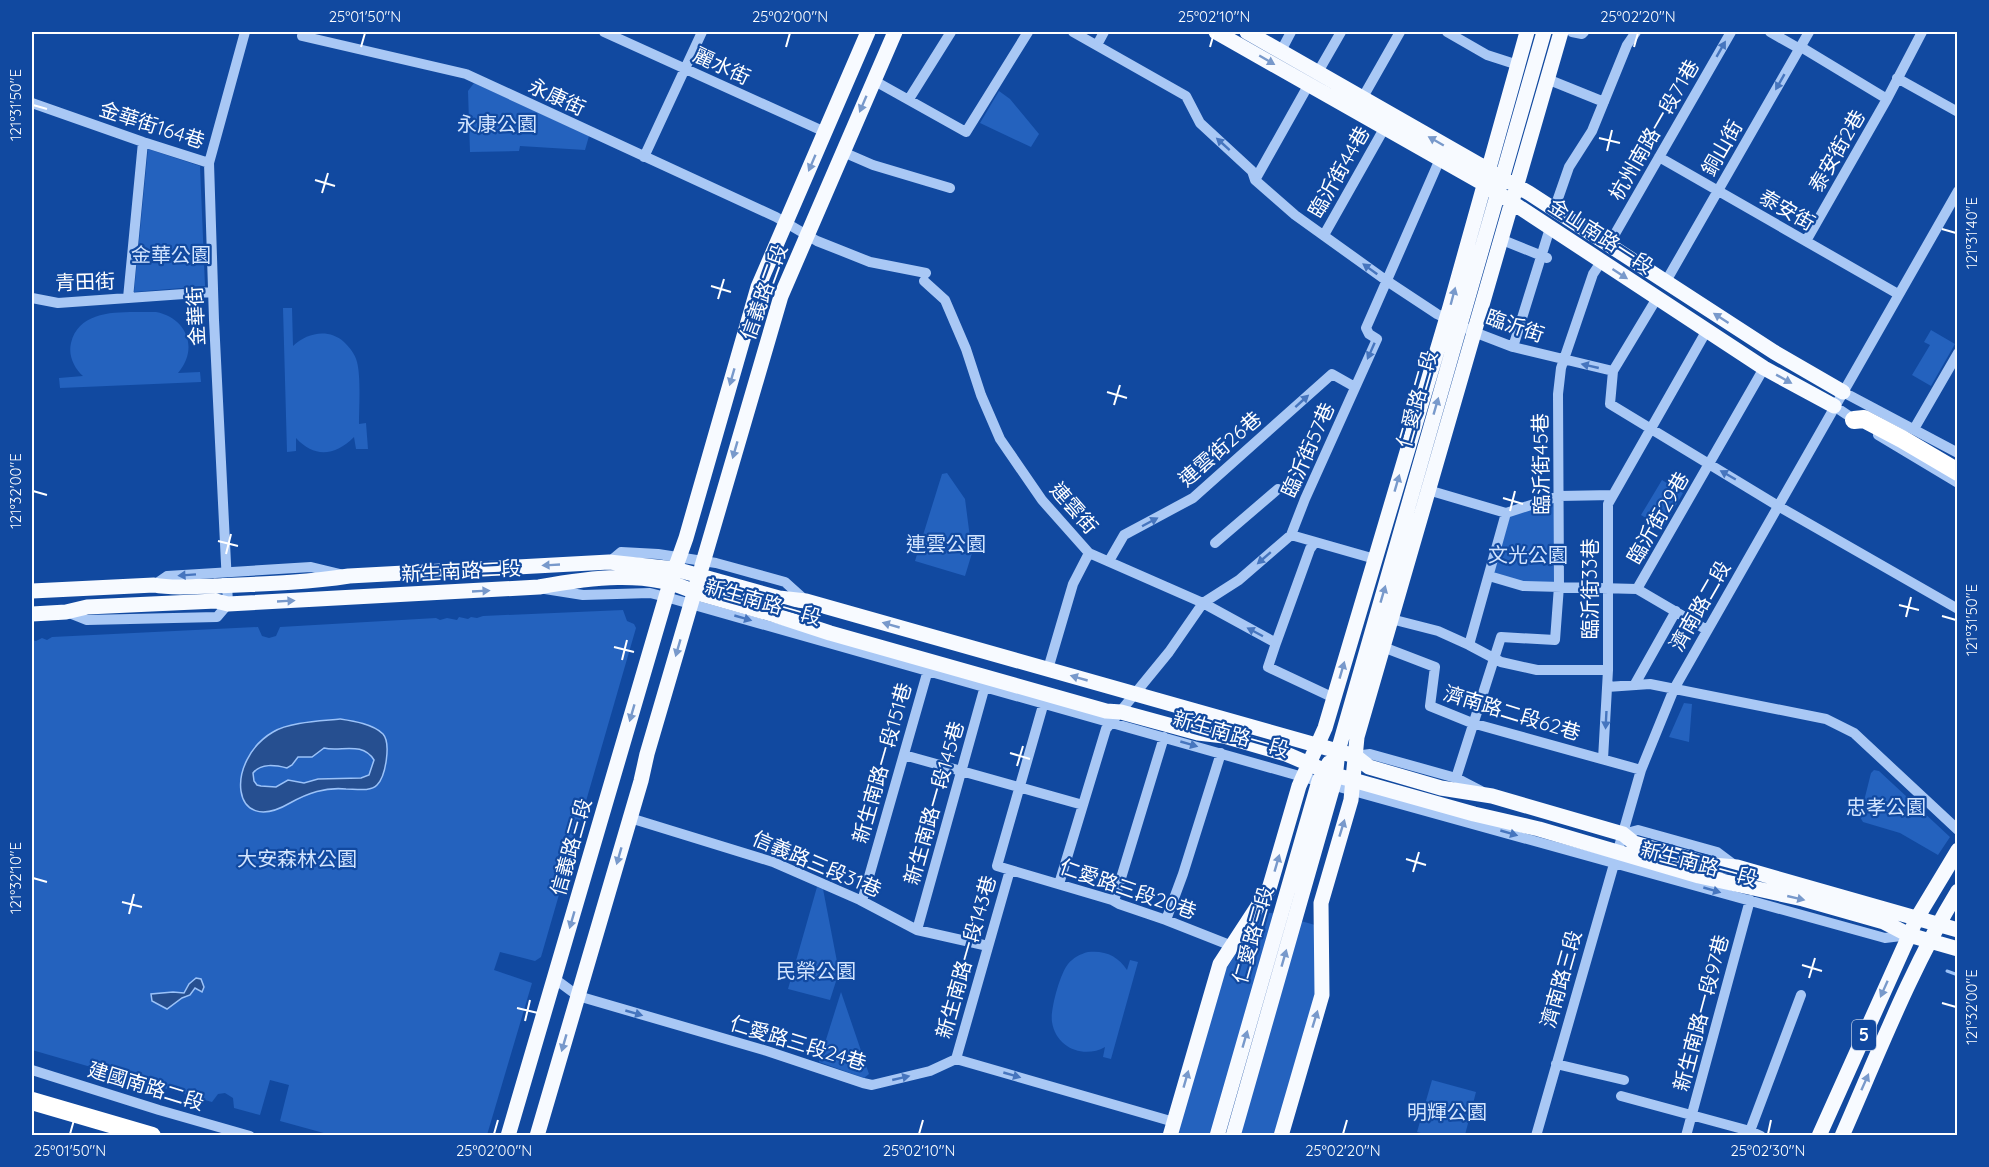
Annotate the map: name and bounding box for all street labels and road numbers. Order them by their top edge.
street label: 麗水街 [690,42,755,90]
street label: 杭州南路一段71巷 [1603,55,1704,205]
street label: 永康街 [525,73,590,121]
street label: 金華街164巷 [96,96,208,153]
street label: 泰安街2巷 [1803,105,1870,196]
street label: 銅山街 [1696,116,1747,180]
street label: 臨沂街44巷 [1302,122,1375,222]
street label: 泰安街 [1755,184,1819,235]
street label: 金山南路一段 [1544,192,1658,279]
street label: 信義路二段 [735,241,792,343]
street label: 青田街 [55,268,115,295]
street label: 金華街 [181,285,210,347]
street label: 臨沂街 [1483,304,1548,347]
street label: 仁愛路二段 [1391,347,1442,450]
street label: 臨沂街57巷 [1276,398,1340,501]
street label: 連雲街26巷 [1173,406,1266,491]
street label: 臨沂街45巷 [1527,413,1554,515]
street label: 臨沂街29巷 [1621,467,1694,568]
street label: 連雲街 [1045,477,1103,539]
street label: 臨沂街33巷 [1577,539,1602,639]
street label: 新生南路二段 [400,555,522,586]
street label: 濟南路二段 [1664,556,1735,655]
street label: 新生南路一段 [702,573,824,630]
street label: 新生南路一段151巷 [847,680,916,846]
street label: 濟南路二段62巷 [1441,680,1584,745]
street label: 新生南路一段 [1170,705,1292,762]
street label: 新生南路一段145巷 [898,718,969,887]
street label: 信義路三段 [545,795,596,898]
street label: 信義路三段31巷 [749,825,886,902]
street label: 新生南路一段 [1638,836,1760,891]
street label: 仁愛路三段20巷 [1056,853,1200,924]
street label: 新生南路一段143巷 [930,873,1001,1041]
street label: 仁愛路三段 [1227,883,1278,986]
street label: 濟南路三段 [1535,927,1586,1030]
street label: 新生南路一段97巷 [1668,932,1733,1094]
street label: 仁愛路三段24巷 [727,1010,869,1075]
road number: 5 [1852,1020,1876,1050]
street label: 建國南路二段 [85,1056,207,1115]

